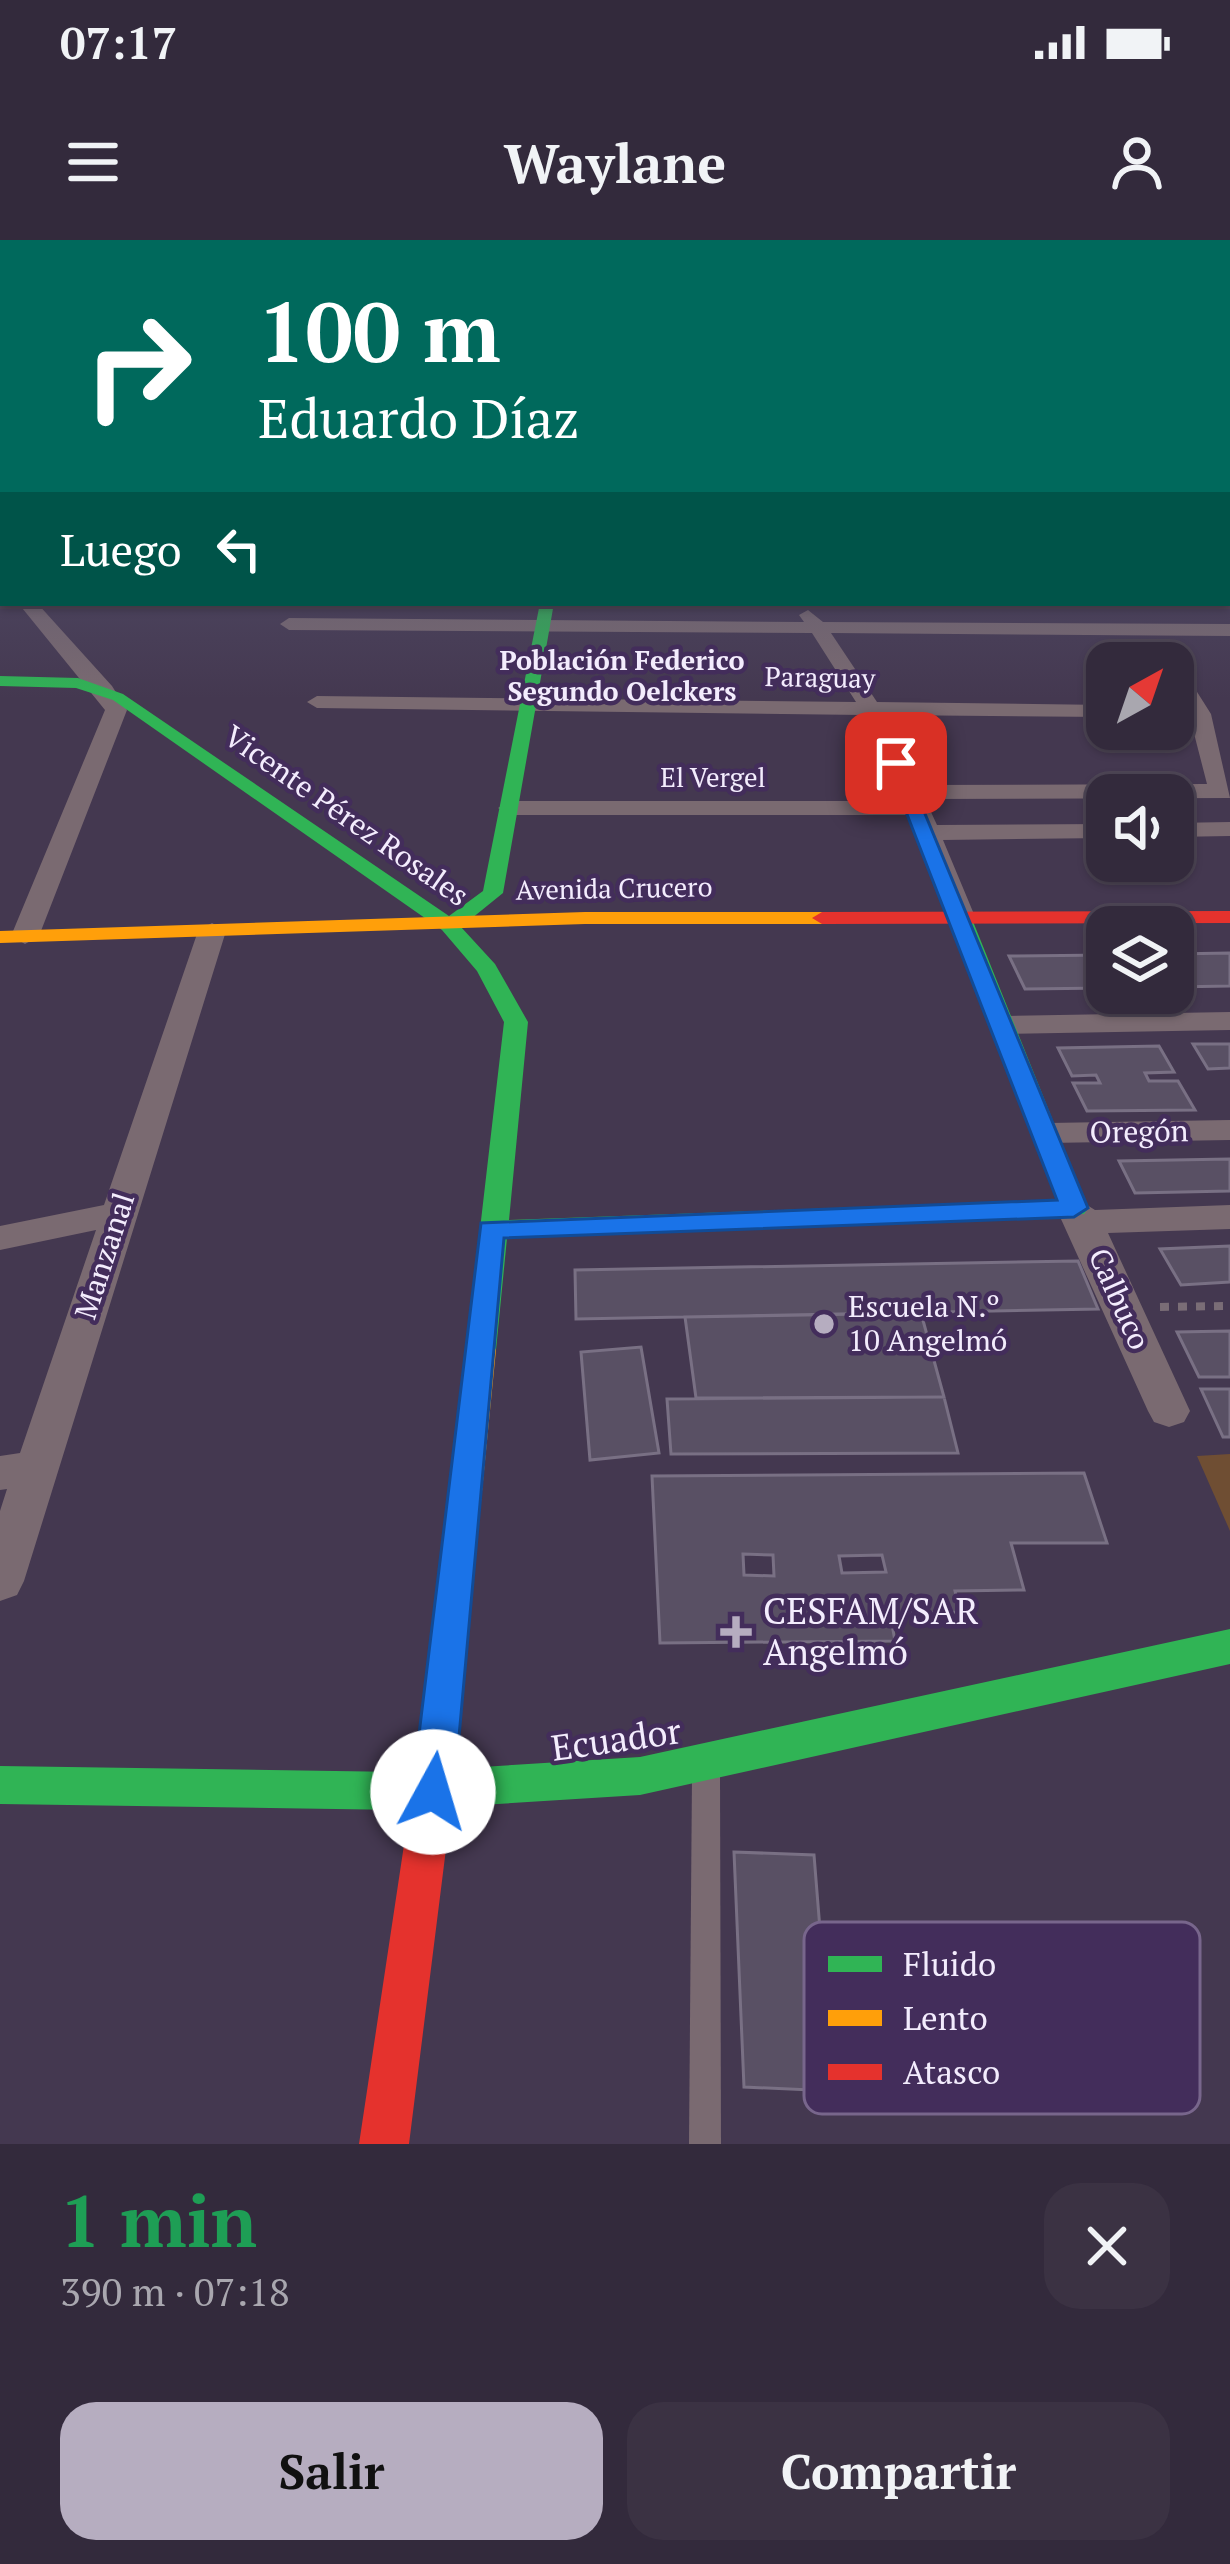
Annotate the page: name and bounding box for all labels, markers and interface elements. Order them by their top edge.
text: 07:17 [60,12,177,72]
text: Waylane [504,127,726,198]
icon: menu [60,129,126,195]
icon: person [1104,129,1170,195]
text: 100 m [258,275,501,386]
icon: right [60,288,216,444]
text: Eduardo Díaz [258,382,579,453]
icon: left [206,516,272,582]
text: Luego [60,519,182,579]
district label: Población Federico Segundo Oelckers [499,642,745,709]
north arrow [1086,642,1194,750]
map controls [1086,642,1194,1014]
street label: Paraguay [764,658,876,696]
pin [845,712,947,814]
street label: Vicente Pérez Rosales [216,716,477,915]
icon: arrive [863,730,929,796]
street label: El Vergel [660,759,766,795]
button: sound [1086,774,1194,882]
street label: Avenida Crucero [515,868,713,908]
button: layers [1086,906,1194,1014]
street label: Oregón [1089,1110,1189,1152]
street label: Manzanal [65,1187,143,1324]
street label: Calbuco [1080,1242,1160,1356]
place label: Escuela N.º 10 Angelmó [848,1286,1007,1360]
marker: Escuela N.º 10 Angelmó [811,1311,837,1337]
place label: CESFAM/SAR Angelmó [763,1587,978,1675]
marker: CESFAM/SAR Angelmó [720,1616,752,1648]
street label: Ecuador [548,1706,684,1771]
position arrow [370,1729,496,1855]
legend [804,1922,1200,2114]
text: Fluido [903,1942,996,1985]
text: Lento [903,1996,988,2039]
text: Atasco [903,2050,1000,2093]
text: 1 min [60,2172,257,2268]
button: close [1044,2183,1170,2309]
text: 390 m · 07:18 [60,2265,290,2317]
button: Salir [60,2402,603,2540]
button: Compartir [627,2402,1170,2540]

